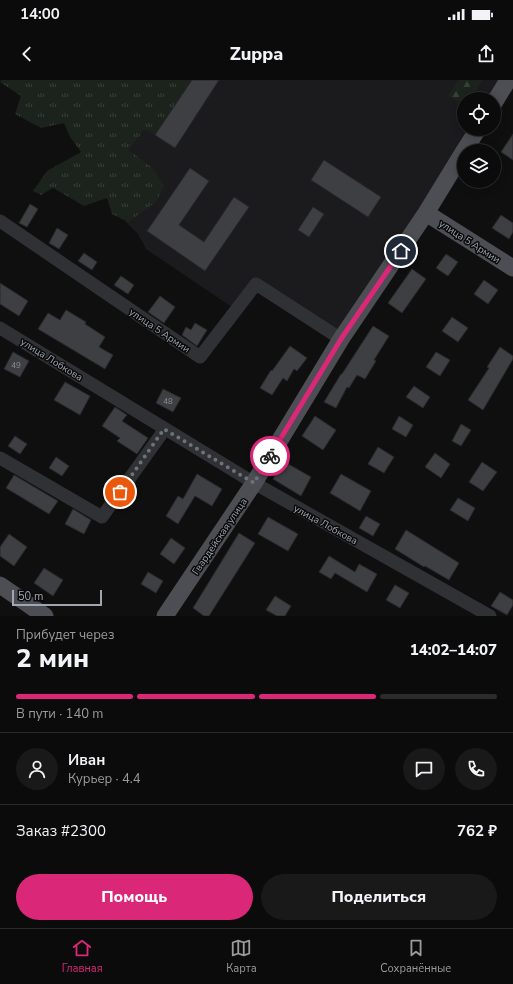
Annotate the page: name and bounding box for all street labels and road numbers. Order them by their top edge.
street label: улица 5 Армии [436,217,503,267]
street label: улица 5 Армии [126,305,193,356]
street label: улица Лобкова [18,335,85,385]
street label: Гвардейская улица [189,495,251,578]
street label: улица Лобкова [291,502,360,548]

